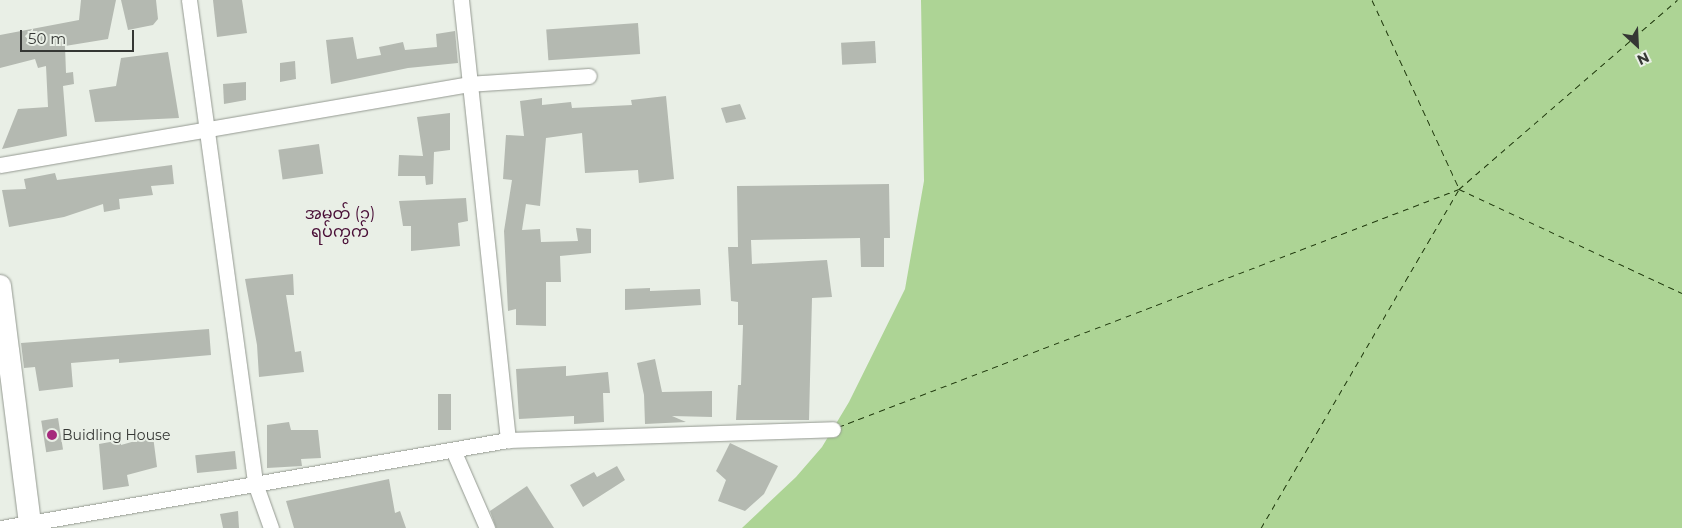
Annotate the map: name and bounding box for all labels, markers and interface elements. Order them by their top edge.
scale bar [22,20,136,52]
north arrow [1612,20,1662,70]
text: 50 m [28,29,66,48]
text: N [1634,48,1652,69]
district label: အမှတ် (၁) ရပ်ကွက် [305,204,375,242]
place label: Buidling House [62,427,170,443]
marker: Buidling House [46,429,58,441]

